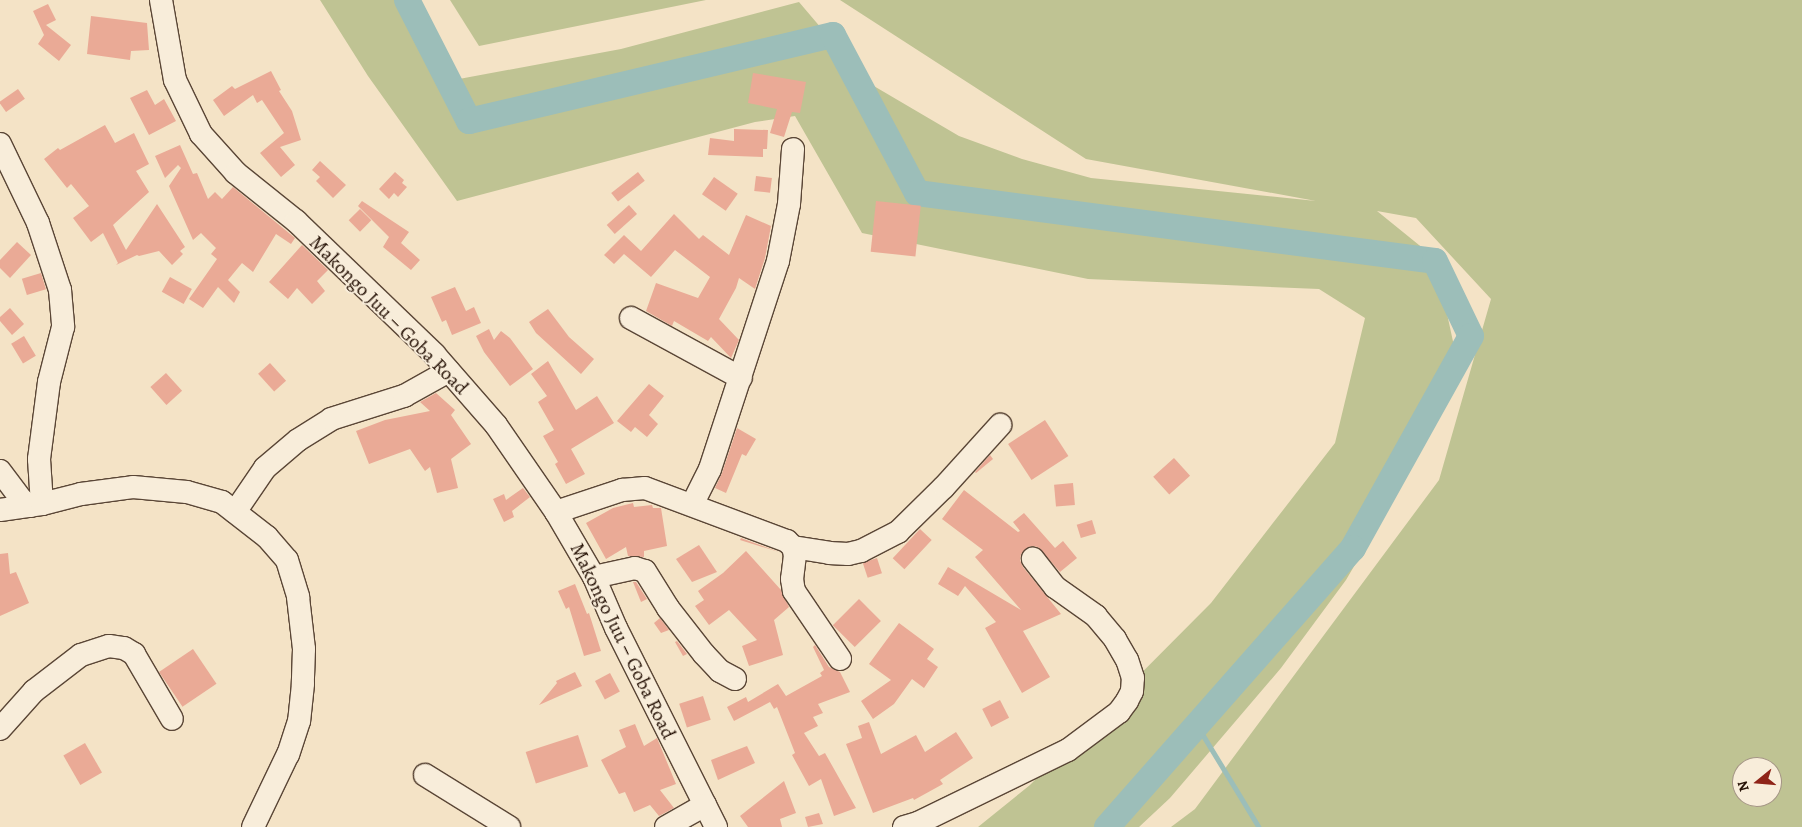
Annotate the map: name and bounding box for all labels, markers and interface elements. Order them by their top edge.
street label: Makongo Juu – Goba Road [304,230,474,400]
street label: Makongo Juu – Goba Road [565,539,681,743]
north arrow [1732,757,1782,807]
text: N [1733,779,1754,794]

